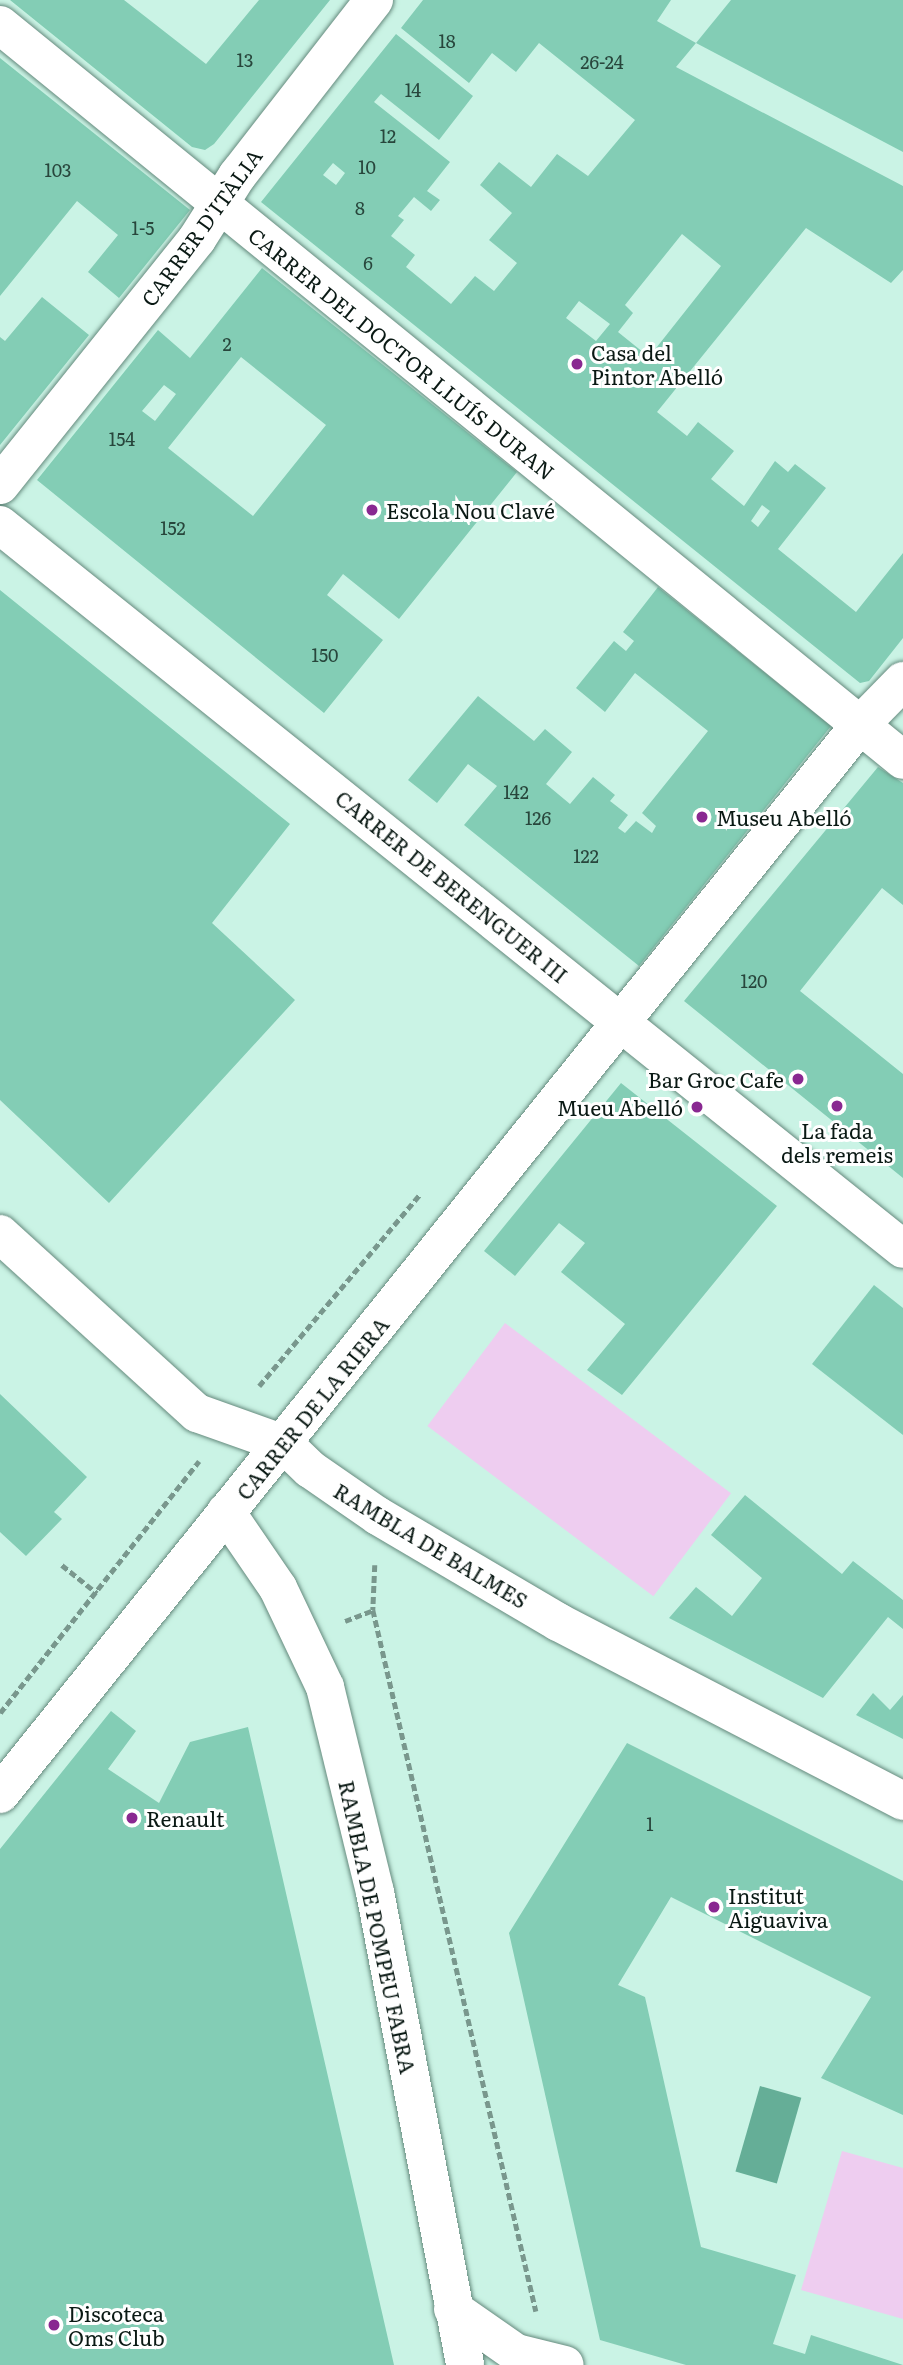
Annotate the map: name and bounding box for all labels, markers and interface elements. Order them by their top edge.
house number: 18 [438,30,456,52]
house number: 13 [236,49,254,71]
house number: 26-24 [580,51,624,73]
house number: 14 [405,79,421,101]
house number: 12 [380,125,396,147]
street label: CARRER D'ITÀLIA [135,143,267,311]
house number: 10 [358,156,376,178]
house number: 103 [44,159,72,181]
house number: 8 [355,197,365,219]
house number: 1-5 [132,217,154,239]
street label: CARRER DEL DOCTOR LLUÍS DURAN [244,222,560,484]
house number: 6 [363,252,373,274]
house number: 2 [222,333,232,355]
place label: Casa del Pintor Abelló [591,339,723,389]
marker: Casa del Pintor Abelló [569,356,585,372]
house number: 154 [109,428,135,450]
place label: Escola Nou Clavé [386,497,555,523]
marker: Escola Nou Clavé [364,502,380,518]
house number: 152 [160,517,186,539]
house number: 150 [312,644,338,666]
house number: 142 [503,781,529,803]
street label: CARRER DE BERENGUER III [331,785,573,987]
place label: Museu Abelló [716,804,852,830]
house number: 126 [525,807,551,829]
marker: Museu Abelló [694,809,710,825]
house number: 122 [573,845,599,867]
house number: 120 [741,970,767,992]
place label: Bar Groc Cafe [648,1066,784,1092]
marker: Bar Groc Cafe [790,1071,806,1087]
place label: Mueu Abelló [557,1094,683,1120]
marker: La fada dels remeis [829,1098,845,1114]
marker: Mueu Abelló [689,1099,705,1115]
place label: La fada dels remeis [781,1117,893,1167]
street label: CARRER DE LA RIERA [231,1312,393,1504]
street label: RAMBLA DE BALMES [330,1477,532,1613]
street label: RAMBLA DE POMPEU FABRA [335,1778,421,2076]
place label: Renault [146,1805,225,1831]
marker: Renault [124,1810,140,1826]
house number: 1 [646,1813,654,1835]
place label: Institut Aiguaviva [728,1882,828,1932]
marker: Institut Aiguaviva [706,1899,722,1915]
place label: Discoteca Oms Club [68,2300,165,2350]
marker: Discoteca Oms Club [46,2317,62,2333]

